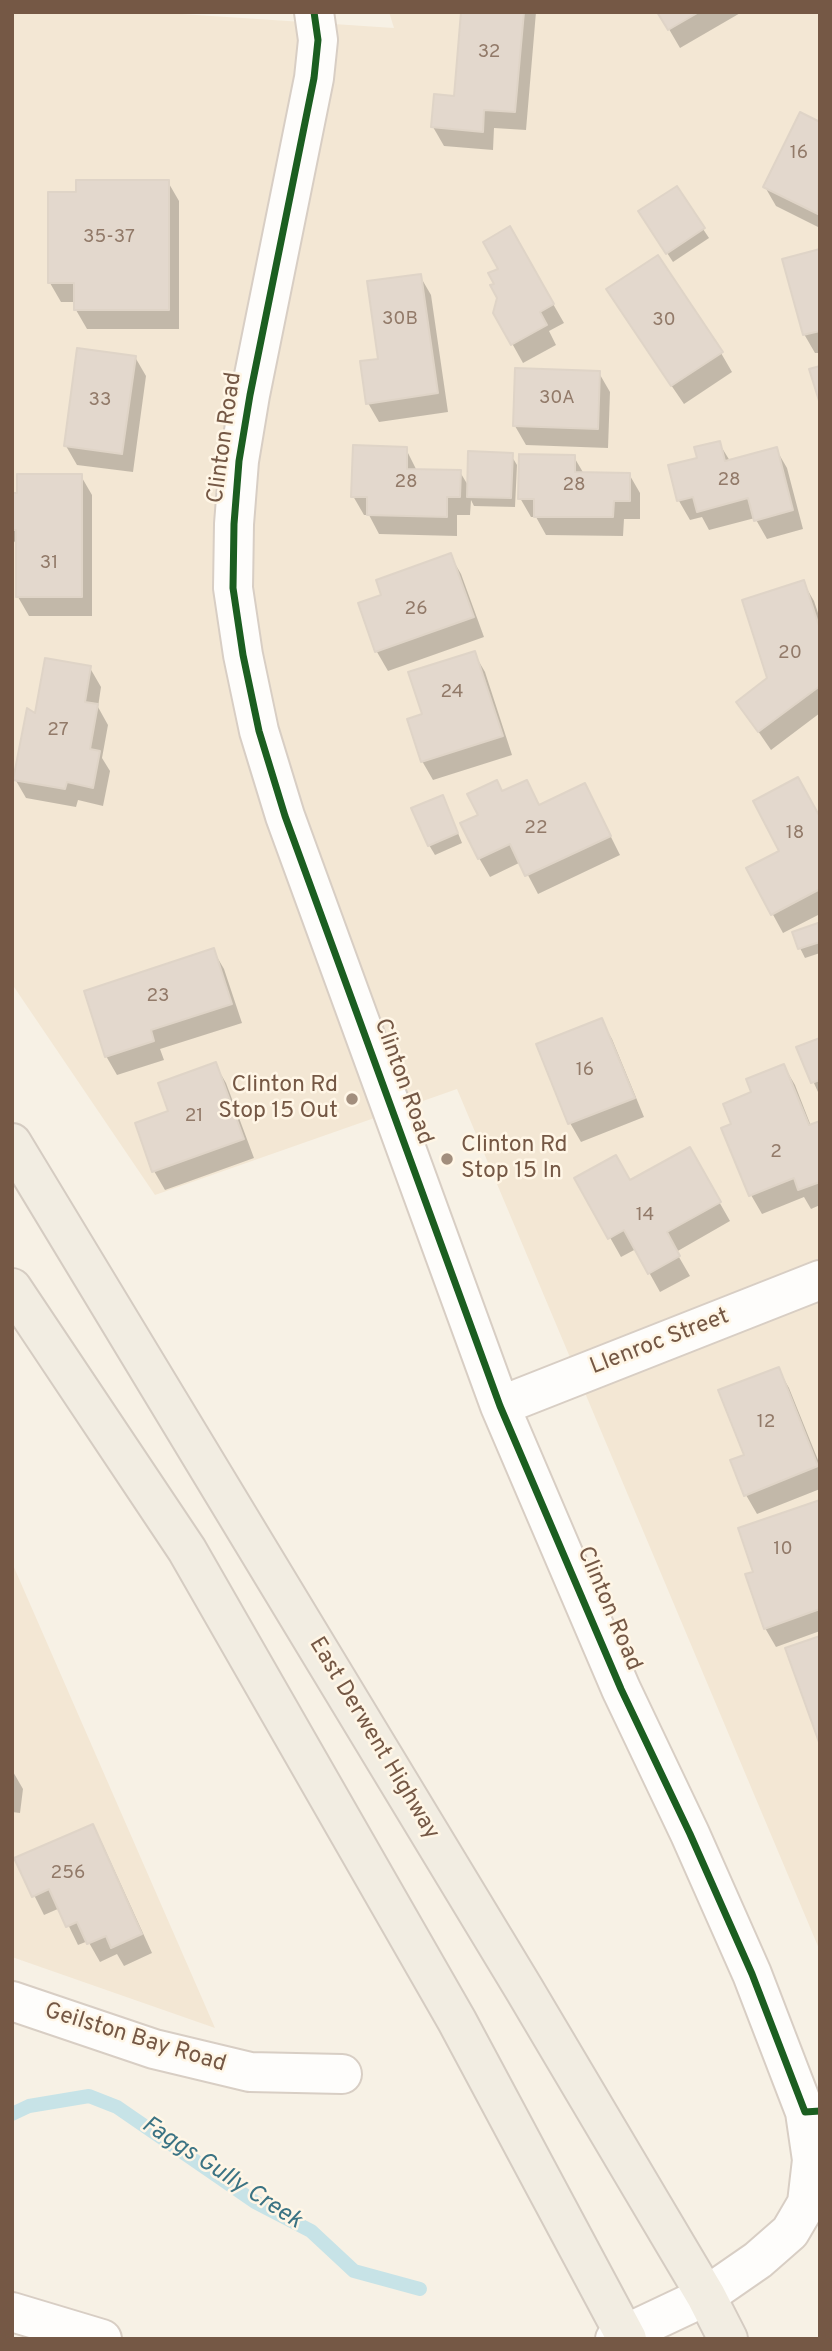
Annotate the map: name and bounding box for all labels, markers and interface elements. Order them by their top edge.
house number: 32 [478,42,500,64]
house number: 16 [790,143,808,165]
house number: 35-37 [83,227,135,249]
house number: 30B [382,309,418,331]
house number: 30 [652,310,676,332]
street label: Clinton Road [203,371,249,505]
house number: 30A [539,388,575,410]
house number: 33 [89,390,111,412]
house number: 28 [717,470,741,492]
house number: 28 [394,472,418,494]
house number: 28 [562,475,586,497]
house number: 31 [40,553,58,575]
house number: 26 [405,599,427,621]
house number: 20 [778,643,802,665]
house number: 24 [440,682,464,704]
house number: 27 [47,720,69,742]
house number: 22 [524,818,548,840]
house number: 18 [786,823,804,845]
house number: 23 [146,986,170,1008]
street label: Clinton Road [366,1015,438,1149]
house number: 16 [576,1060,594,1082]
place label: Clinton Rd Stop 15 Out [218,1072,338,1126]
marker: Clinton Rd Stop 15 Out [344,1091,360,1107]
house number: 21 [185,1106,203,1128]
place label: Clinton Rd Stop 15 In [461,1132,568,1186]
house number: 2 [770,1142,782,1164]
marker: Clinton Rd Stop 15 In [439,1151,455,1167]
house number: 14 [636,1205,654,1227]
street label: Llenroc Street [587,1304,733,1382]
house number: 12 [757,1412,775,1434]
house number: 10 [773,1539,793,1561]
street label: Clinton Road [569,1543,647,1675]
street label: East Derwent Highway [302,1633,444,1845]
house number: 256 [51,1863,85,1885]
street label: Geilston Bay Road [41,1998,229,2080]
water label: Faggs Gully Creek [136,2112,306,2236]

